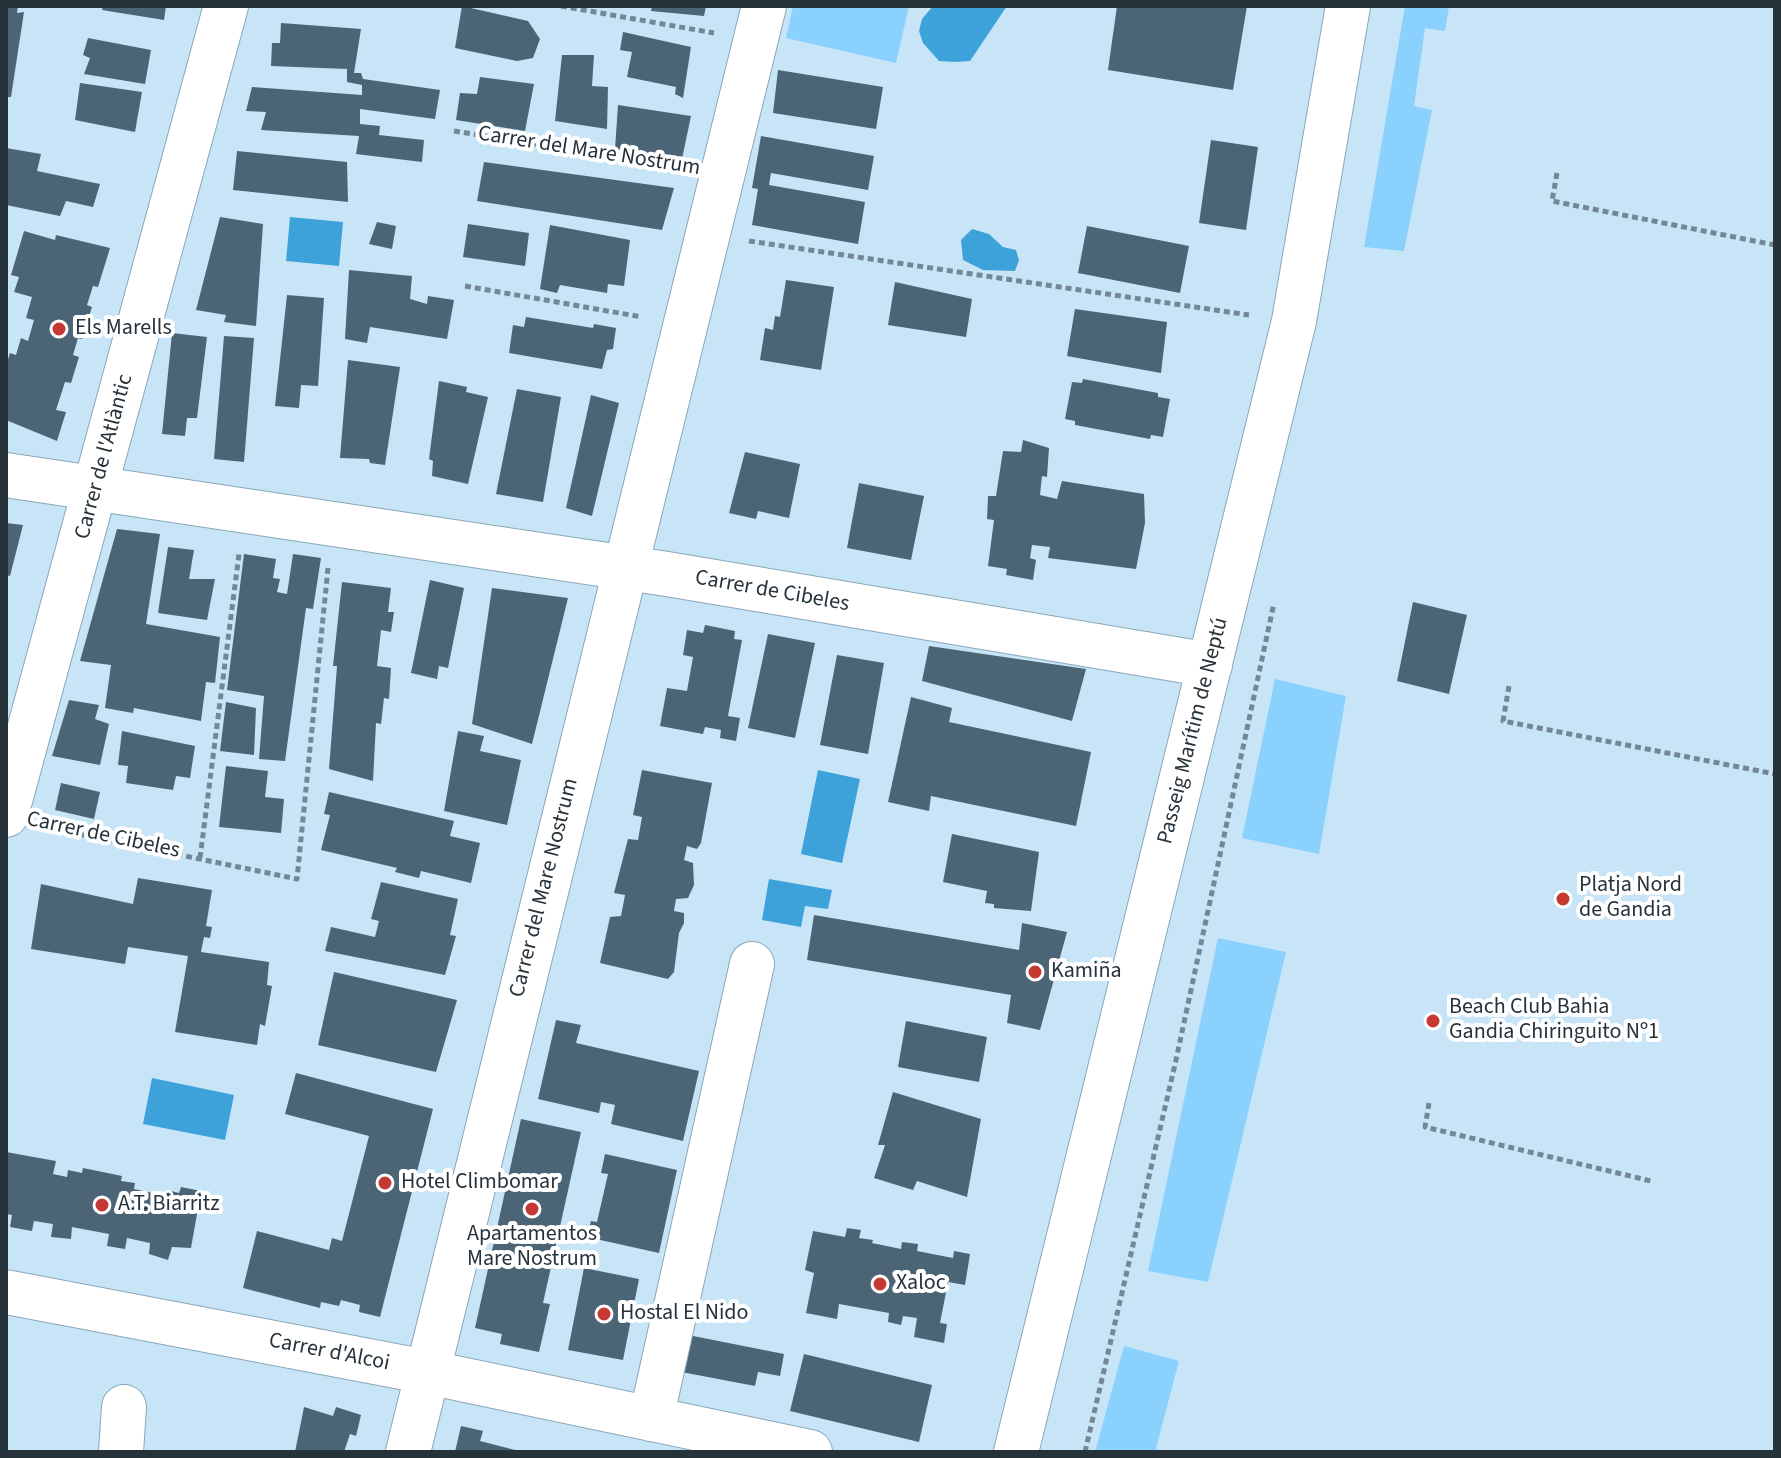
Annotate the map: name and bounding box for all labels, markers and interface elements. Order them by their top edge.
street label: Carrer del Mare Nostrum [476,121,702,183]
place label: Els Marells [75,316,172,342]
marker: Els Marells [50,320,68,338]
street label: Carrer de l'Atlàntic [70,372,140,542]
street label: Carrer de Cibeles [693,565,851,619]
street label: Passeig Marítim de Neptú [1153,615,1235,847]
street label: Carrer del Mare Nostrum [505,776,585,1000]
street label: Carrer de Cibeles [24,807,182,865]
place label: Platja Nord de Gandia [1579,873,1682,924]
marker: Platja Nord de Gandia [1554,890,1572,908]
place label: Kamiña [1051,959,1122,985]
marker: Kamiña [1026,963,1044,981]
place label: Beach Club Bahia Gandia Chiringuito Nº1 [1449,995,1659,1046]
marker: Beach Club Bahia Gandia Chiringuito Nº1 [1424,1012,1442,1030]
place label: Hotel Climbomar [401,1170,558,1196]
marker: Hotel Climbomar [376,1174,394,1192]
place label: A.T. Biarritz [118,1192,219,1218]
marker: A.T. Biarritz [93,1196,111,1214]
marker: Apartamentos Mare Nostrum [523,1200,541,1218]
place label: Apartamentos Mare Nostrum [467,1222,597,1274]
place label: Xaloc [896,1271,946,1297]
marker: Xaloc [871,1275,889,1293]
place label: Hostal El Nido [620,1301,748,1327]
marker: Hostal El Nido [595,1305,613,1323]
street label: Carrer d'Alcoi [266,1328,392,1378]

